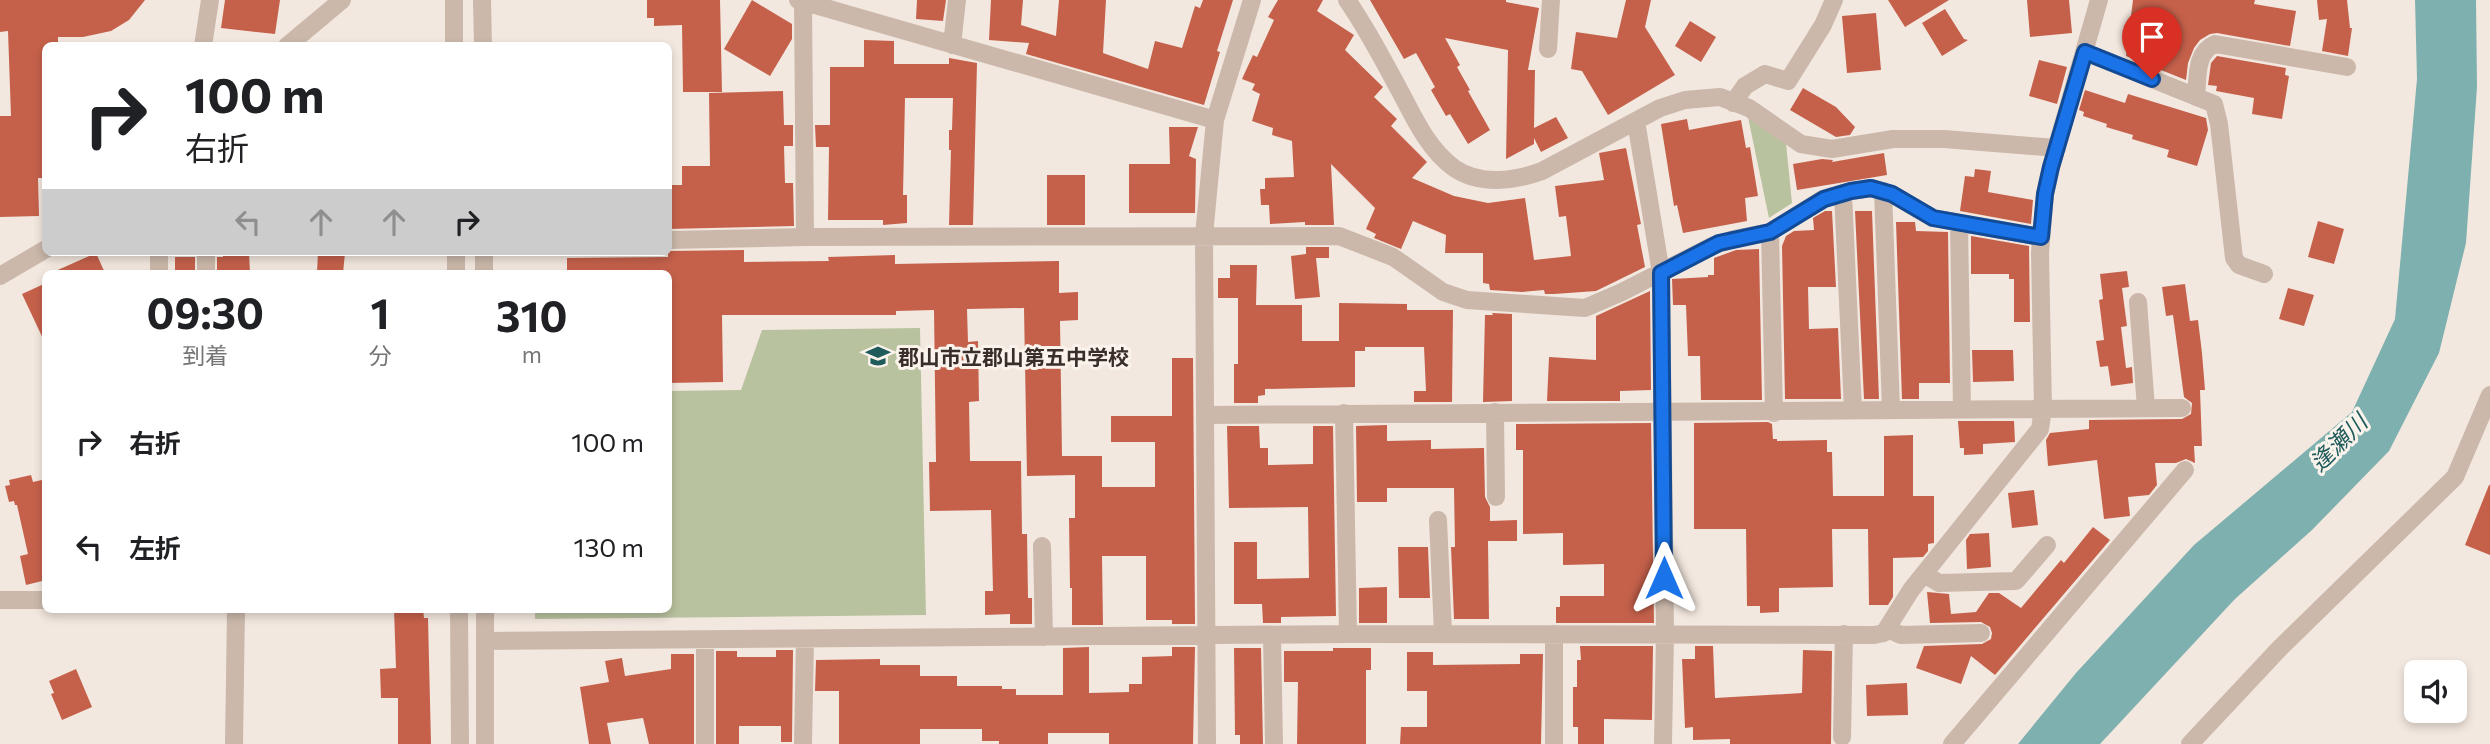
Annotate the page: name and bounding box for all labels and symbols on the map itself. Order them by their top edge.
pin [2122,7,2182,79]
school or university icon: 郡山市立郡山第五中学校 [864,342,892,370]
place label: 郡山市立郡山第五中学校 [898,344,1129,369]
water label: 逢瀬川 [2304,406,2374,476]
position arrow [1627,541,1701,615]

